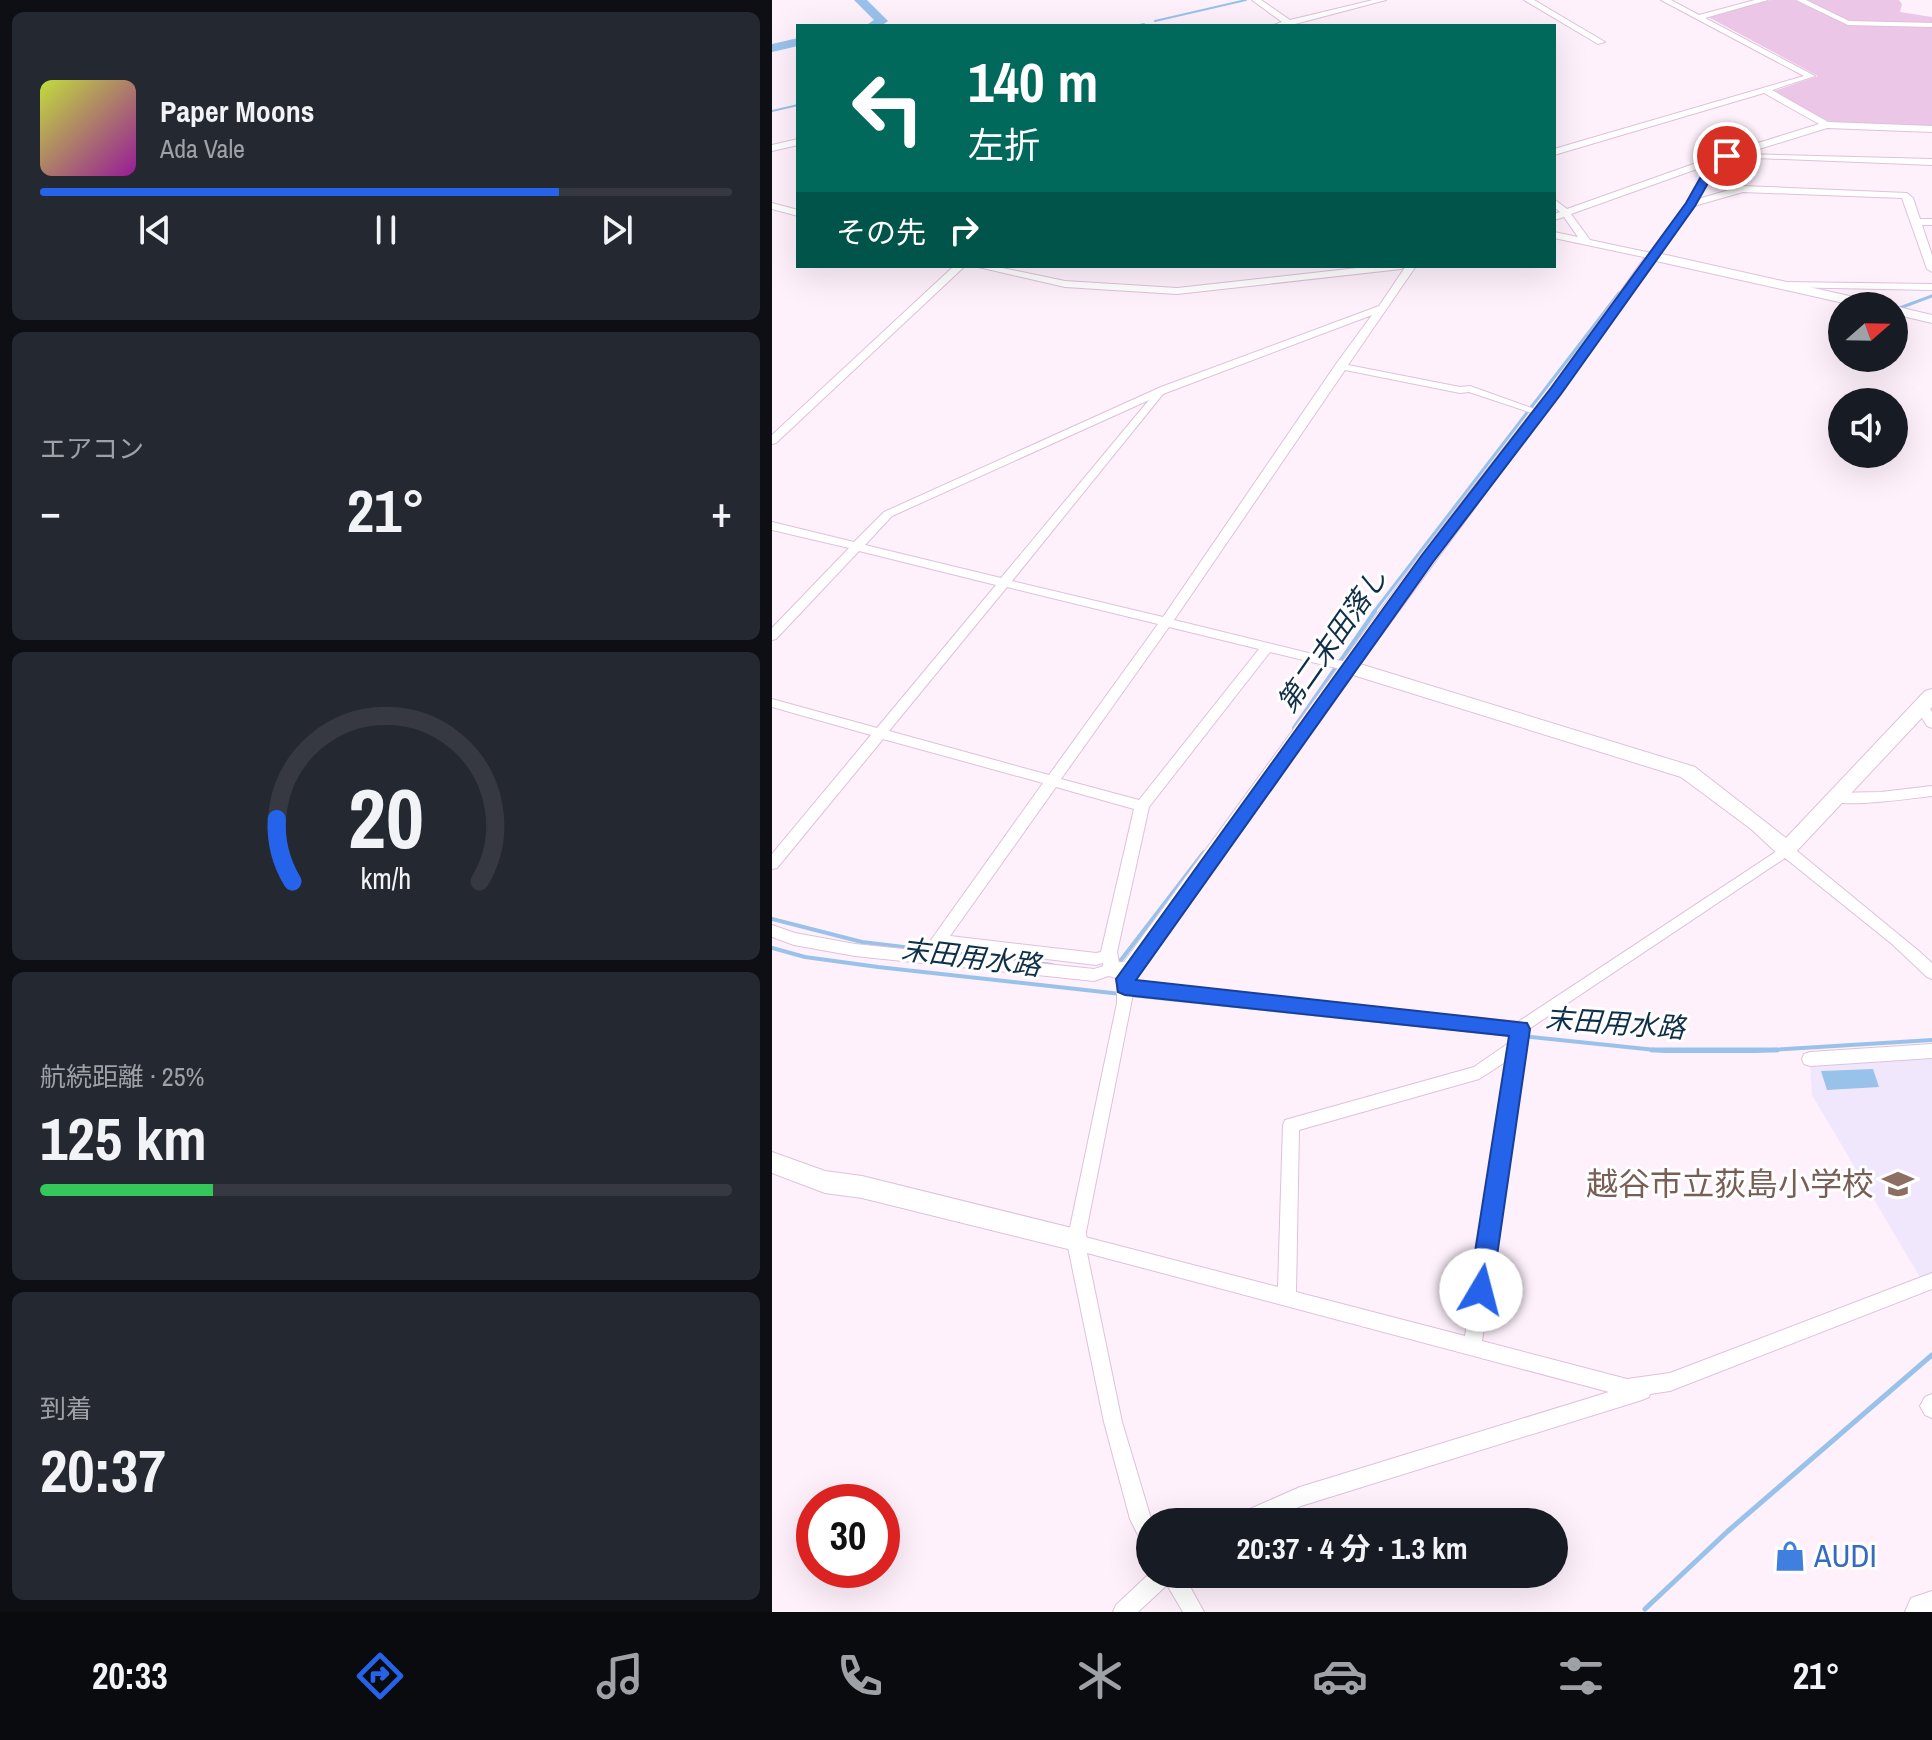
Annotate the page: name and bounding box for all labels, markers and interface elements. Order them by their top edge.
text: 140 m [968,44,1098,119]
icon: left [836,56,940,160]
text: Paper Moons [160,91,314,131]
text: 左折 [968,121,1040,169]
pin [1693,122,1761,190]
text: Ada Vale [160,131,245,166]
icon: arrive [1705,134,1749,178]
icon: previous [133,208,177,252]
icon: pause [364,208,408,252]
icon: next [595,208,639,252]
icon: right [942,208,986,252]
text: その先 [836,212,926,252]
north arrow [1828,292,1908,372]
map controls [1828,292,1908,468]
button: sound [1828,388,1908,468]
text: エアコン [40,431,144,466]
text: 21° [347,470,425,551]
text: − [40,481,61,541]
text: + [711,481,732,541]
water label: 第二末田落し [1268,560,1396,720]
text: 20 [348,762,424,874]
text: km/h [361,859,411,898]
water label: 末田用水路 [899,930,1045,985]
water label: 末田用水路 [1544,999,1688,1047]
text: 航続距離 · 25% [40,1059,204,1094]
text: 125 km [40,1098,207,1179]
place label: 越谷市立荻島小学校 [1586,1162,1874,1205]
school or university icon: 越谷市立荻島小学校 [1881,1167,1915,1201]
position arrow [1439,1248,1523,1332]
text: 到着 [40,1391,92,1426]
text: 20:37 [40,1430,166,1511]
speed limit sign: 30 [796,1484,900,1588]
text: 20:37 · 4 分 · 1.3 km [1236,1528,1468,1568]
place label: AUDI [1813,1534,1877,1577]
shop icon: AUDI [1773,1539,1807,1573]
icon: directions [352,1648,408,1704]
icon: music [592,1648,648,1704]
icon: phone [832,1648,888,1704]
icon: climate [1072,1648,1128,1704]
icon: car [1312,1648,1368,1704]
icon: filters [1553,1648,1609,1704]
text: 20:33 [92,1652,168,1700]
text: 21° [1793,1652,1840,1700]

